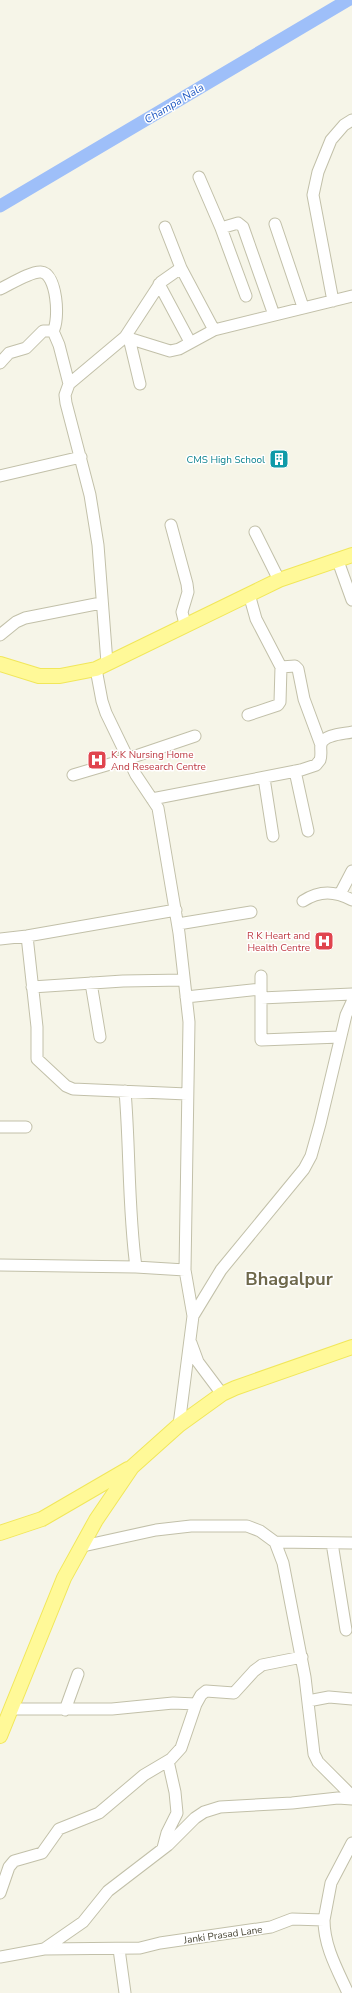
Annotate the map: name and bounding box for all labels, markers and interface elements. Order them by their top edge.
water label: Champa Nala [142,80,207,127]
building icon: CMS High School [268,448,290,470]
place label: CMS High School [186,453,265,467]
place label: K K Nursing Home And Research Centre [111,748,206,774]
hospital icon: K K Nursing Home And Research Centre [86,749,108,771]
place label: R K Heart and Health Centre [247,929,310,955]
hospital icon: R K Heart and Health Centre [313,930,335,952]
district label: Bhagalpur [245,1267,333,1291]
street label: Janki Prasad Lane [182,1923,263,1948]

